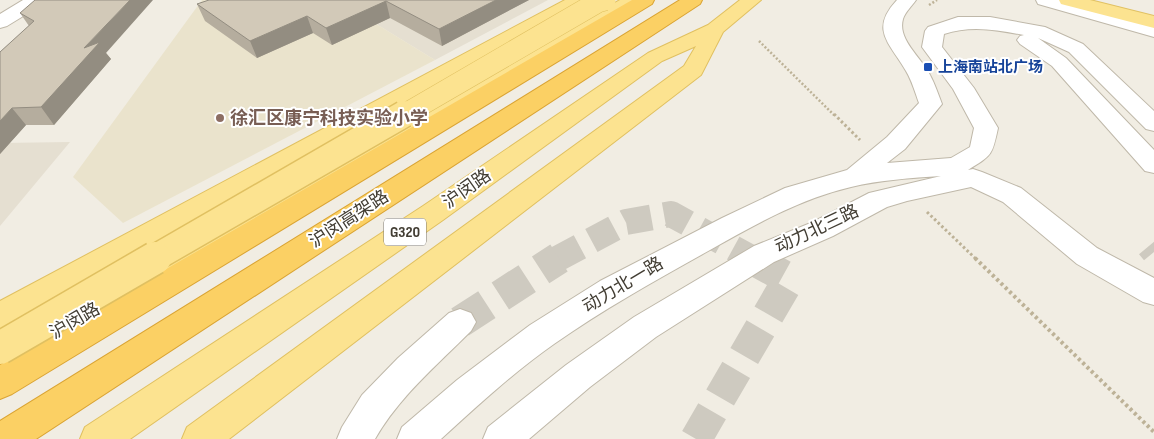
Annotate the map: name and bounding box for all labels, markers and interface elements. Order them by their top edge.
place label: 上海南站北广场 [938,58,1043,77]
marker: 上海南站北广场 [922,61,934,73]
place label: 徐汇区康宁科技实验小学 [230,108,428,129]
marker: 徐汇区康宁科技实验小学 [214,112,226,124]
street label: 沪闵路 [439,165,495,213]
street label: 沪闵高架路 [306,186,392,252]
street label: 动力北三路 [772,200,862,258]
road number: G320 [384,218,426,246]
street label: 动力北一路 [579,253,667,317]
street label: 沪闵路 [46,298,104,344]

